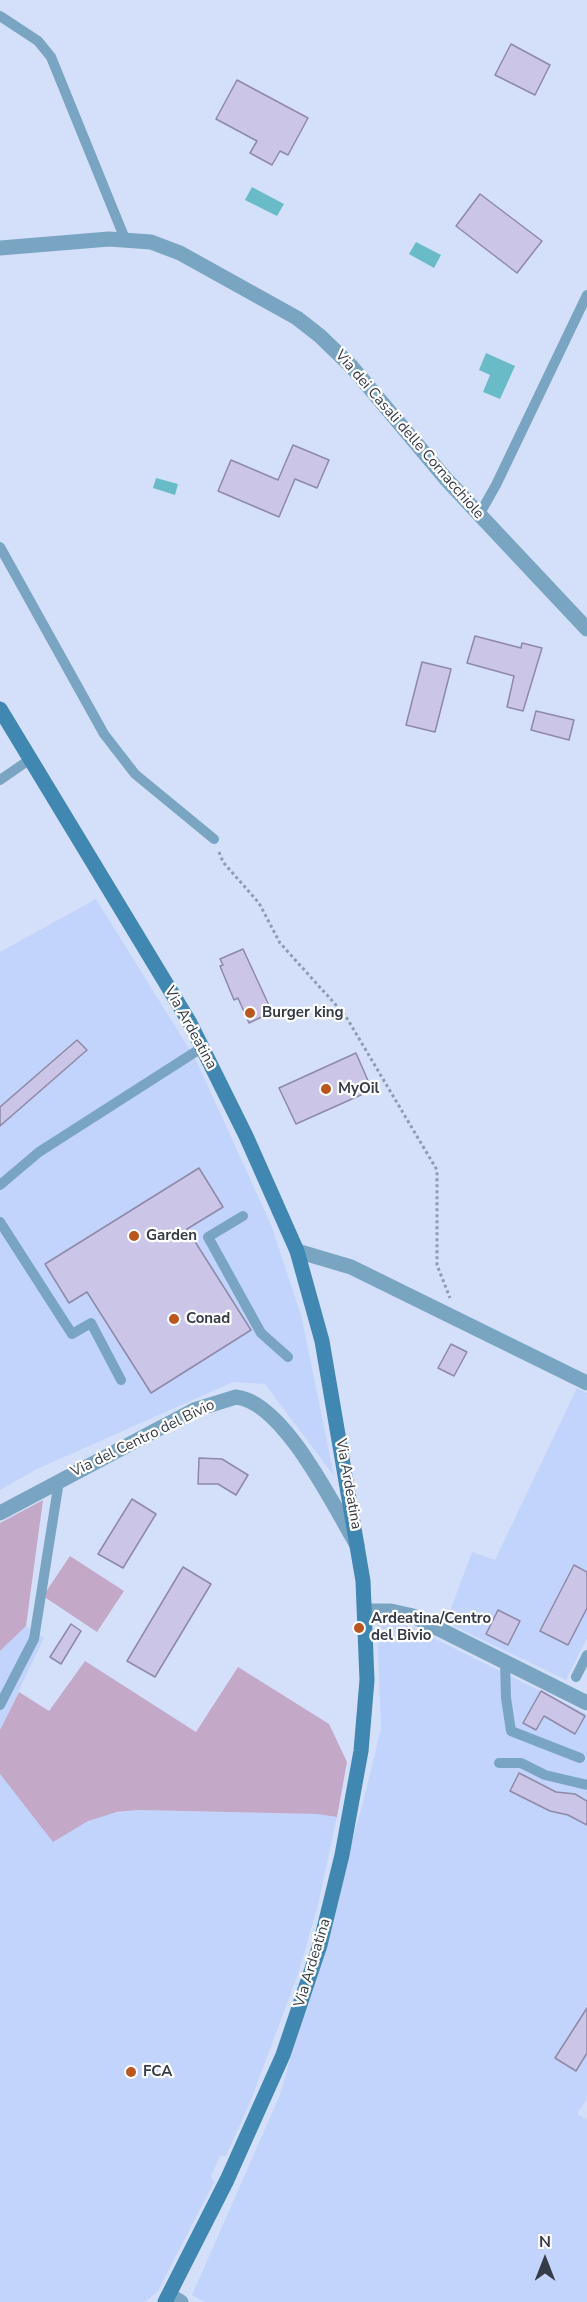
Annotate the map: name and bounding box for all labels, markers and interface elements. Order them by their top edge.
street label: Via dei Casali delle Cornacchiole [331,347,487,523]
street label: Via Ardeatina [160,984,220,1072]
place label: Burger king [262,1004,344,1022]
marker: Burger king [243,1006,257,1020]
place label: MyOil [338,1080,379,1098]
marker: MyOil [319,1082,333,1096]
place label: Garden [146,1227,197,1245]
marker: Garden [127,1229,141,1243]
place label: Conad [186,1310,230,1328]
marker: Conad [167,1312,181,1326]
street label: Via del Centro del Bivio [68,1396,218,1482]
street label: Via Ardeatina [331,1437,365,1531]
place label: Ardeatina/Centro del Bivio [371,1610,491,1645]
marker: Ardeatina/Centro del Bivio [352,1621,366,1635]
street label: Via Ardeatina [291,1917,335,2009]
place label: FCA [143,2063,172,2081]
marker: FCA [124,2065,138,2079]
north arrow [515,2230,575,2290]
text: N [539,2231,551,2253]

